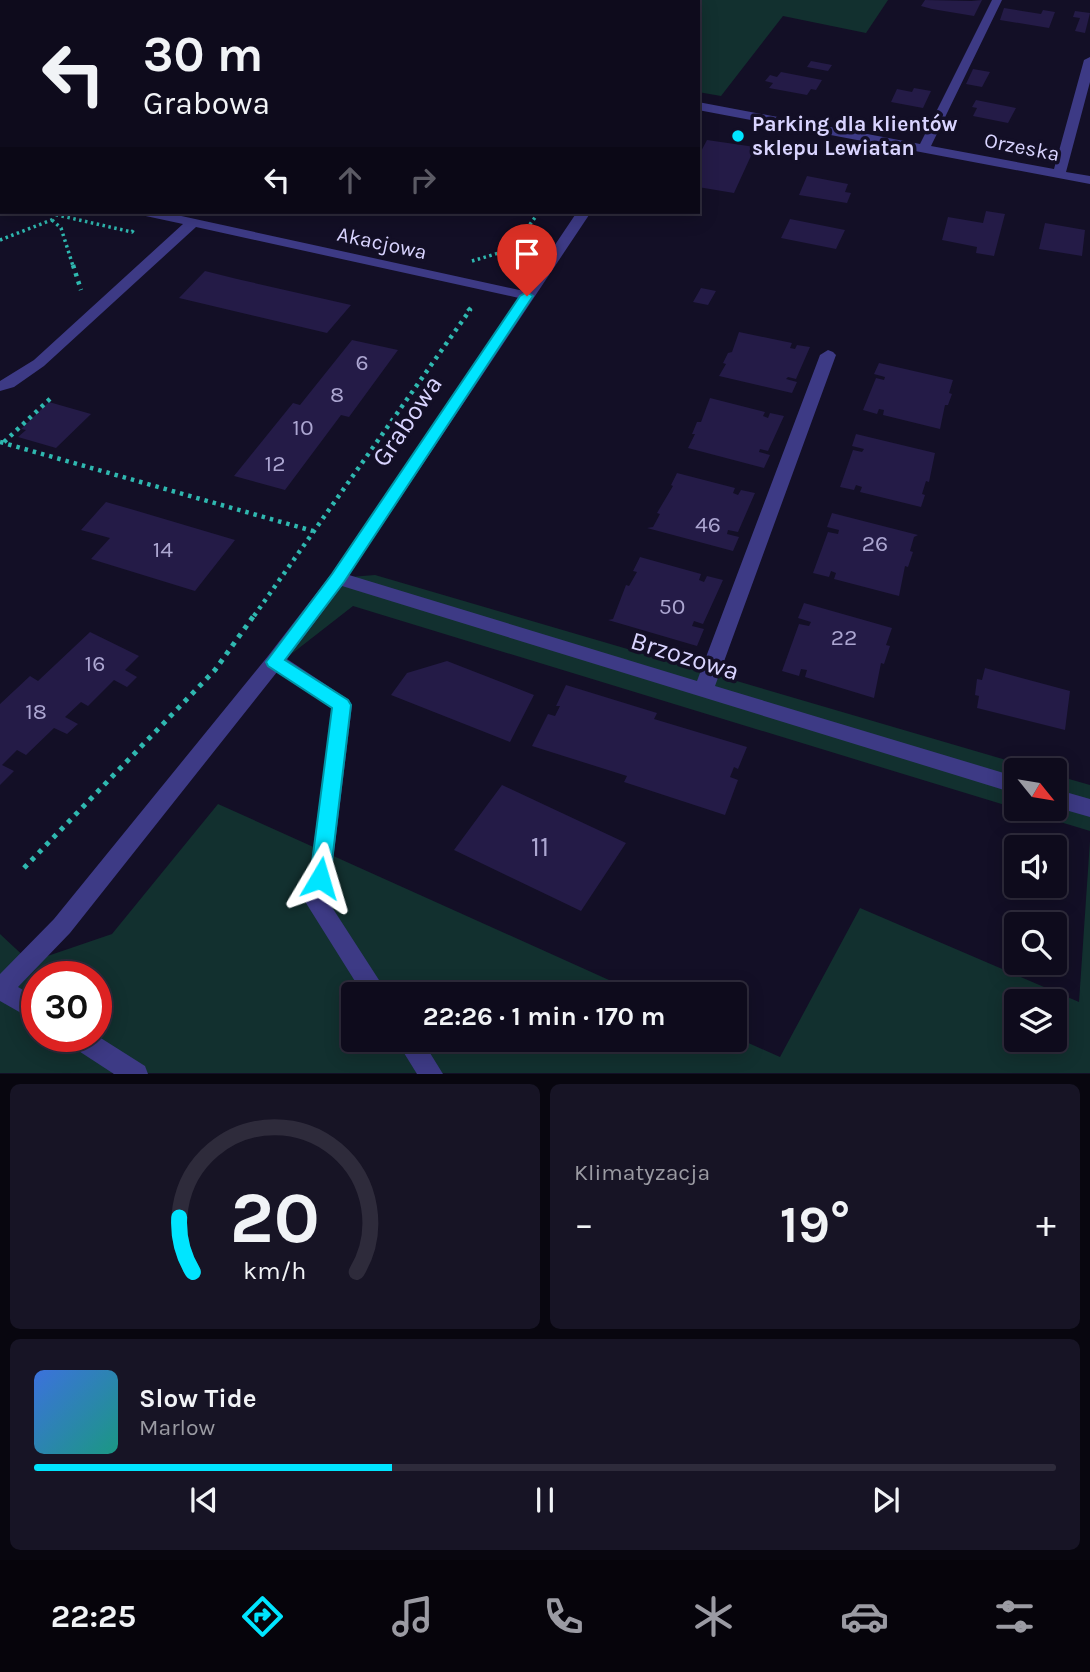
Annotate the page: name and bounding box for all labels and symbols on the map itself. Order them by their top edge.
place label: Parking dla klientów sklepu Lewiatan [752,112,958,160]
marker: Parking dla klientów sklepu Lewiatan [730,128,746,144]
street label: Orzeska [982,128,1062,166]
street label: Akacjowa [335,222,429,264]
pin [497,224,557,296]
house number: 6 [355,349,369,376]
street label: Grabowa [365,370,449,472]
house number: 8 [330,381,344,408]
house number: 10 [292,414,314,441]
house number: 12 [265,450,285,477]
house number: 46 [695,511,721,538]
house number: 26 [862,530,888,557]
house number: 14 [153,536,173,563]
house number: 50 [659,593,685,620]
house number: 22 [831,624,857,651]
street label: Brzozowa [627,625,743,687]
house number: 16 [85,650,105,677]
house number: 18 [25,698,47,725]
north arrow [1004,758,1068,821]
house number: 11 [531,830,549,863]
position arrow [283,841,357,915]
speed limit sign: 30 [21,961,112,1052]

